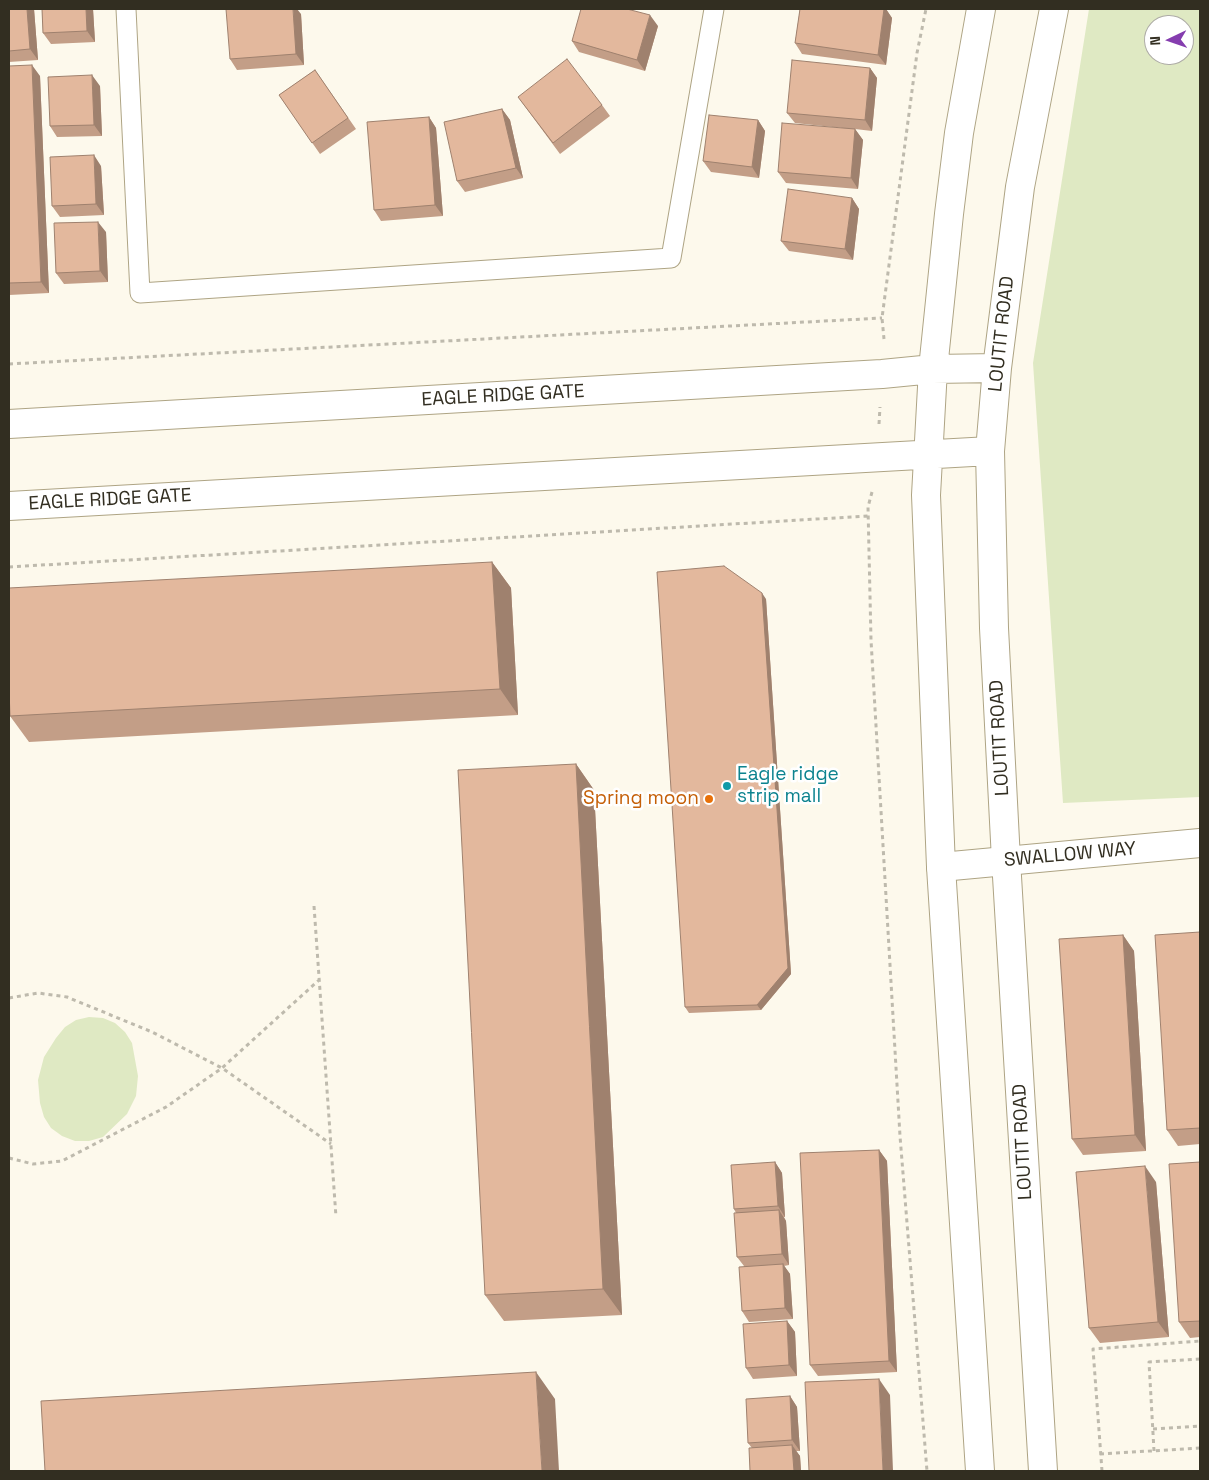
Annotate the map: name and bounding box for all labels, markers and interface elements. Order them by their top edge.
north arrow [1144,15,1194,65]
text: N [1146,36,1164,46]
street label: LOUTIT ROAD [985,275,1019,393]
street label: EAGLE RIDGE GATE [421,380,585,412]
street label: EAGLE RIDGE GATE [28,484,192,516]
street label: LOUTIT ROAD [986,679,1014,797]
place label: Eagle ridge strip mall [737,764,839,808]
marker: Eagle ridge strip mall [721,780,733,792]
place label: Spring moon [583,788,699,810]
marker: Spring moon [703,793,715,805]
street label: SWALLOW WAY [1003,838,1137,872]
street label: LOUTIT ROAD [1009,1083,1037,1201]

